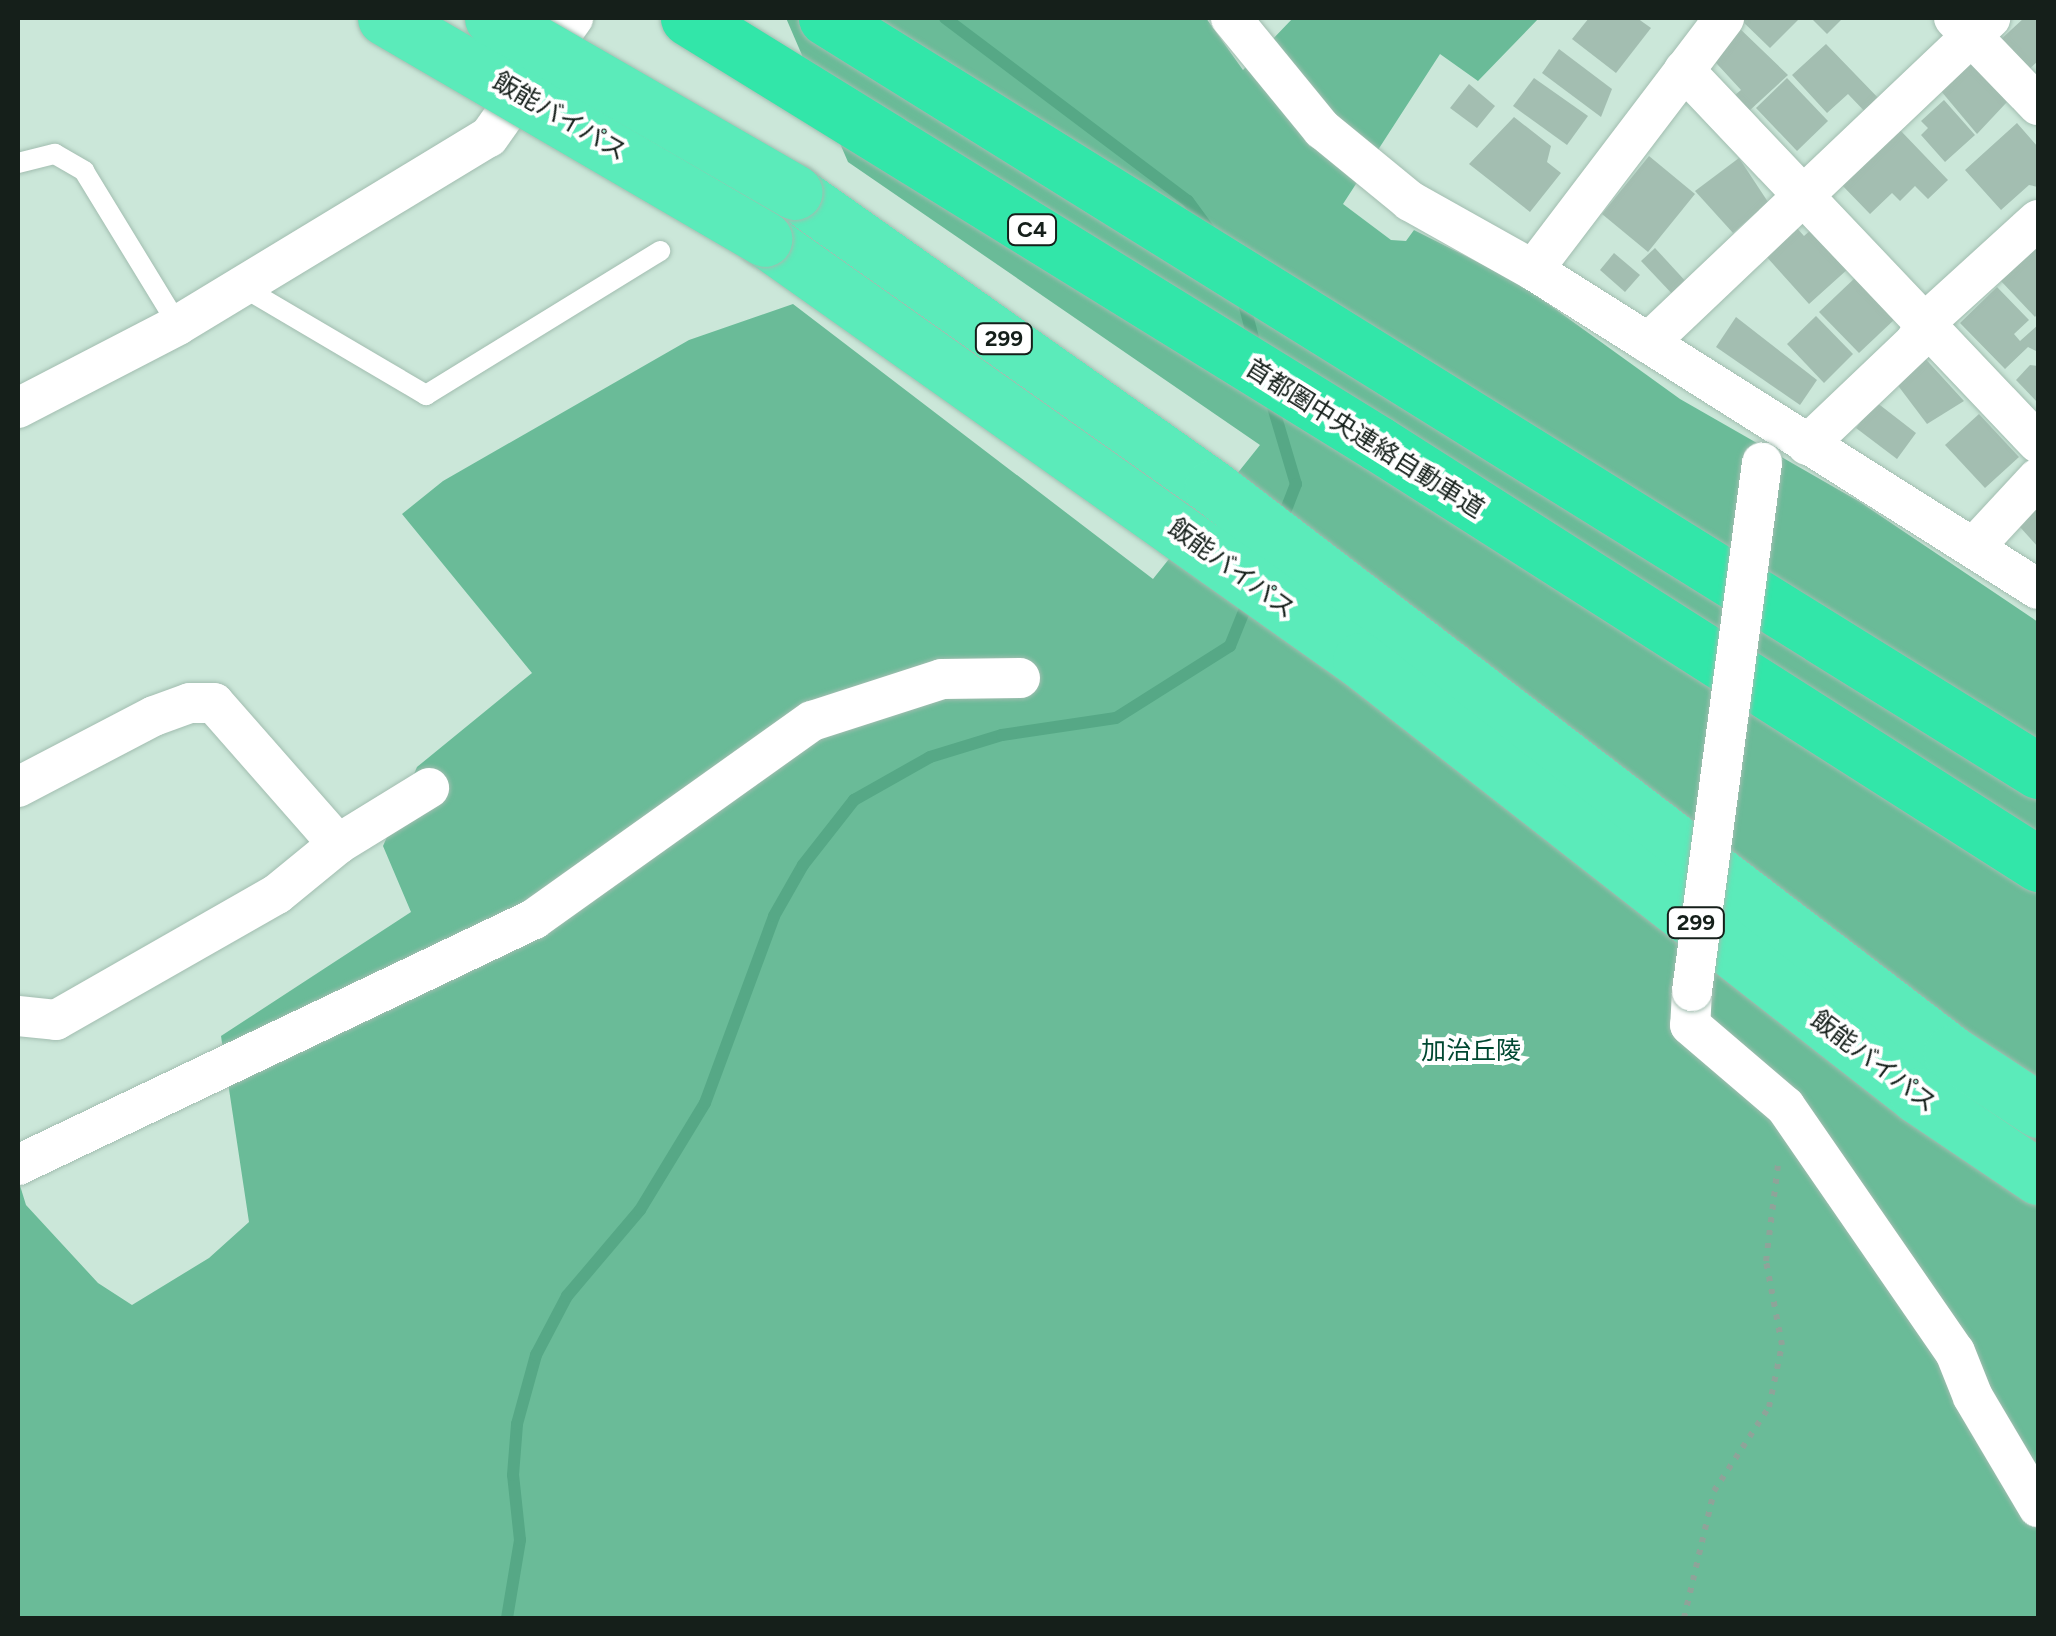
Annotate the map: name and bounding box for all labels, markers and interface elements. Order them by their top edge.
street label: 飯能バイパス [488,66,632,166]
road number: C4 [1007,213,1057,247]
road number: 299 [974,322,1034,356]
street label: 首都圏中央連絡自動車道 [1240,352,1490,524]
street label: 飯能バイパス [1163,512,1301,624]
road number: 299 [1666,906,1726,940]
street label: 飯能バイパス [1805,1004,1943,1118]
park label: 加治丘陵 [1421,1035,1521,1065]

